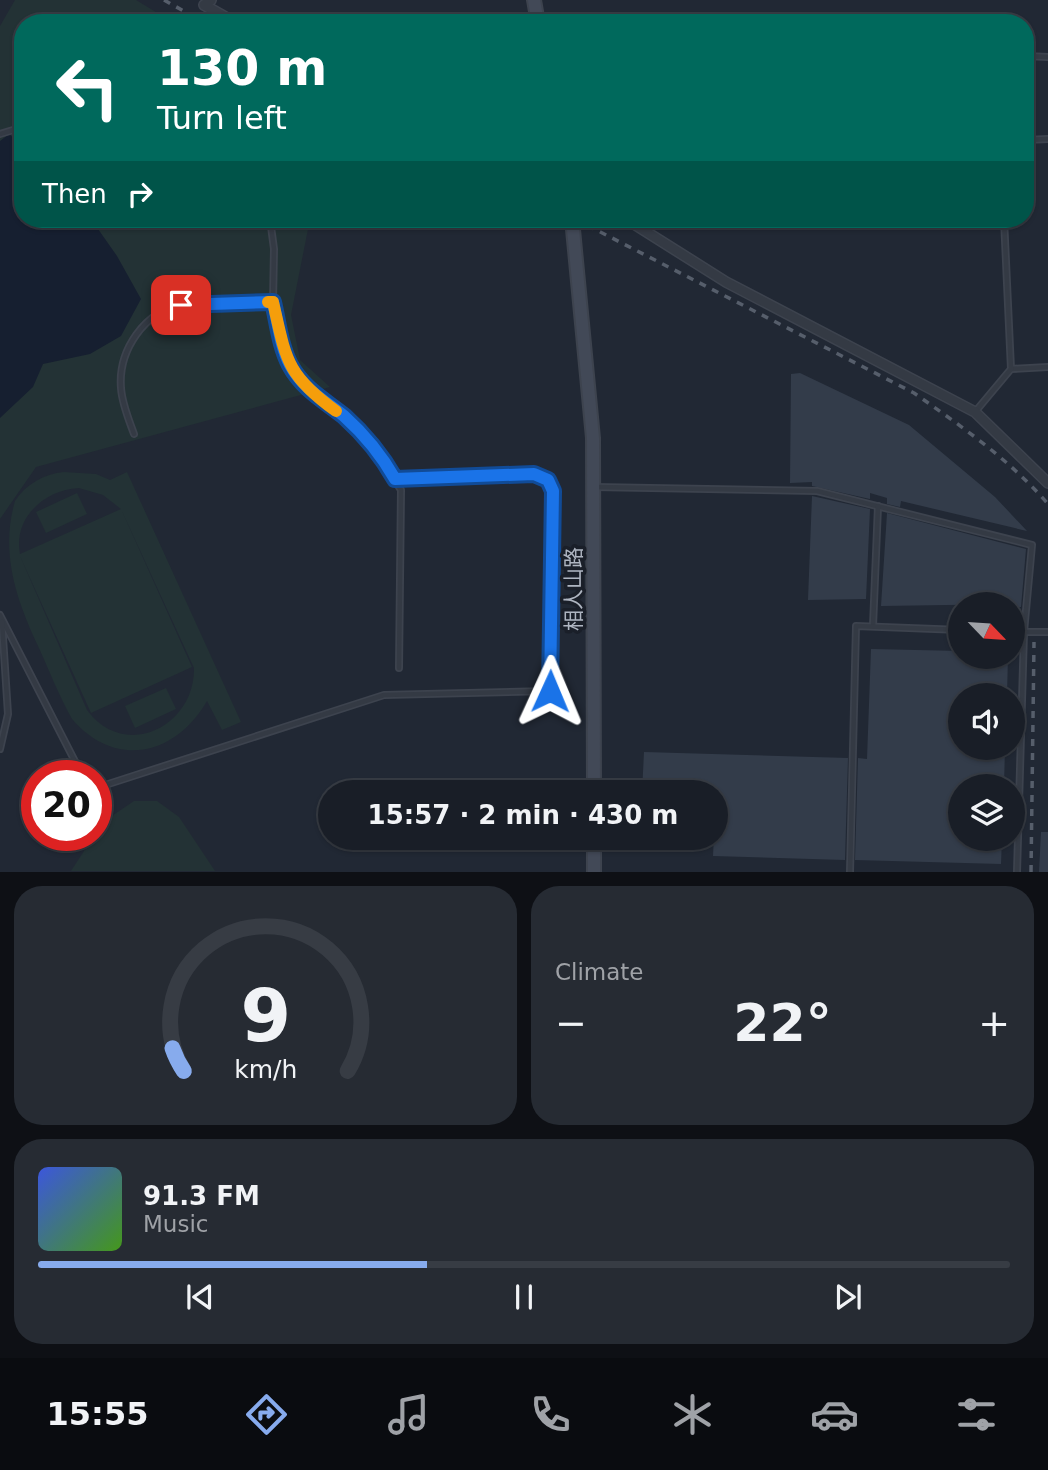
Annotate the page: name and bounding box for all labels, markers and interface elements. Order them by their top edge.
text: 130 m [157,40,327,97]
icon: left [42,42,133,133]
text: Turn left [157,99,287,137]
icon: right [121,175,159,213]
text: Then [42,179,107,209]
pin [151,275,211,335]
icon: arrive [162,286,200,324]
street label: 相人山路 [562,547,586,631]
north arrow [948,592,1026,668]
map controls [948,592,1025,851]
position arrow [513,654,587,728]
button: sound [948,683,1025,760]
speed limit sign: 20 [21,760,112,851]
button: layers [948,774,1025,851]
text: 15:57 · 2 min · 430 m [368,800,678,830]
text: Climate [555,959,644,985]
text: 9 [240,974,291,1059]
text: 22° [733,993,832,1053]
text: − [555,1001,587,1045]
text: + [978,1001,1010,1045]
text: km/h [234,1055,297,1084]
text: 91.3 FM [143,1181,260,1211]
text: Music [143,1211,208,1237]
icon: previous [181,1278,219,1316]
icon: pause [505,1278,543,1316]
icon: next [829,1278,867,1316]
icon: directions [242,1390,291,1439]
icon: music [384,1390,433,1439]
icon: phone [526,1390,575,1439]
icon: climate [668,1390,717,1439]
icon: car [810,1390,859,1439]
icon: filters [952,1390,1001,1439]
text: 15:55 [47,1395,148,1433]

